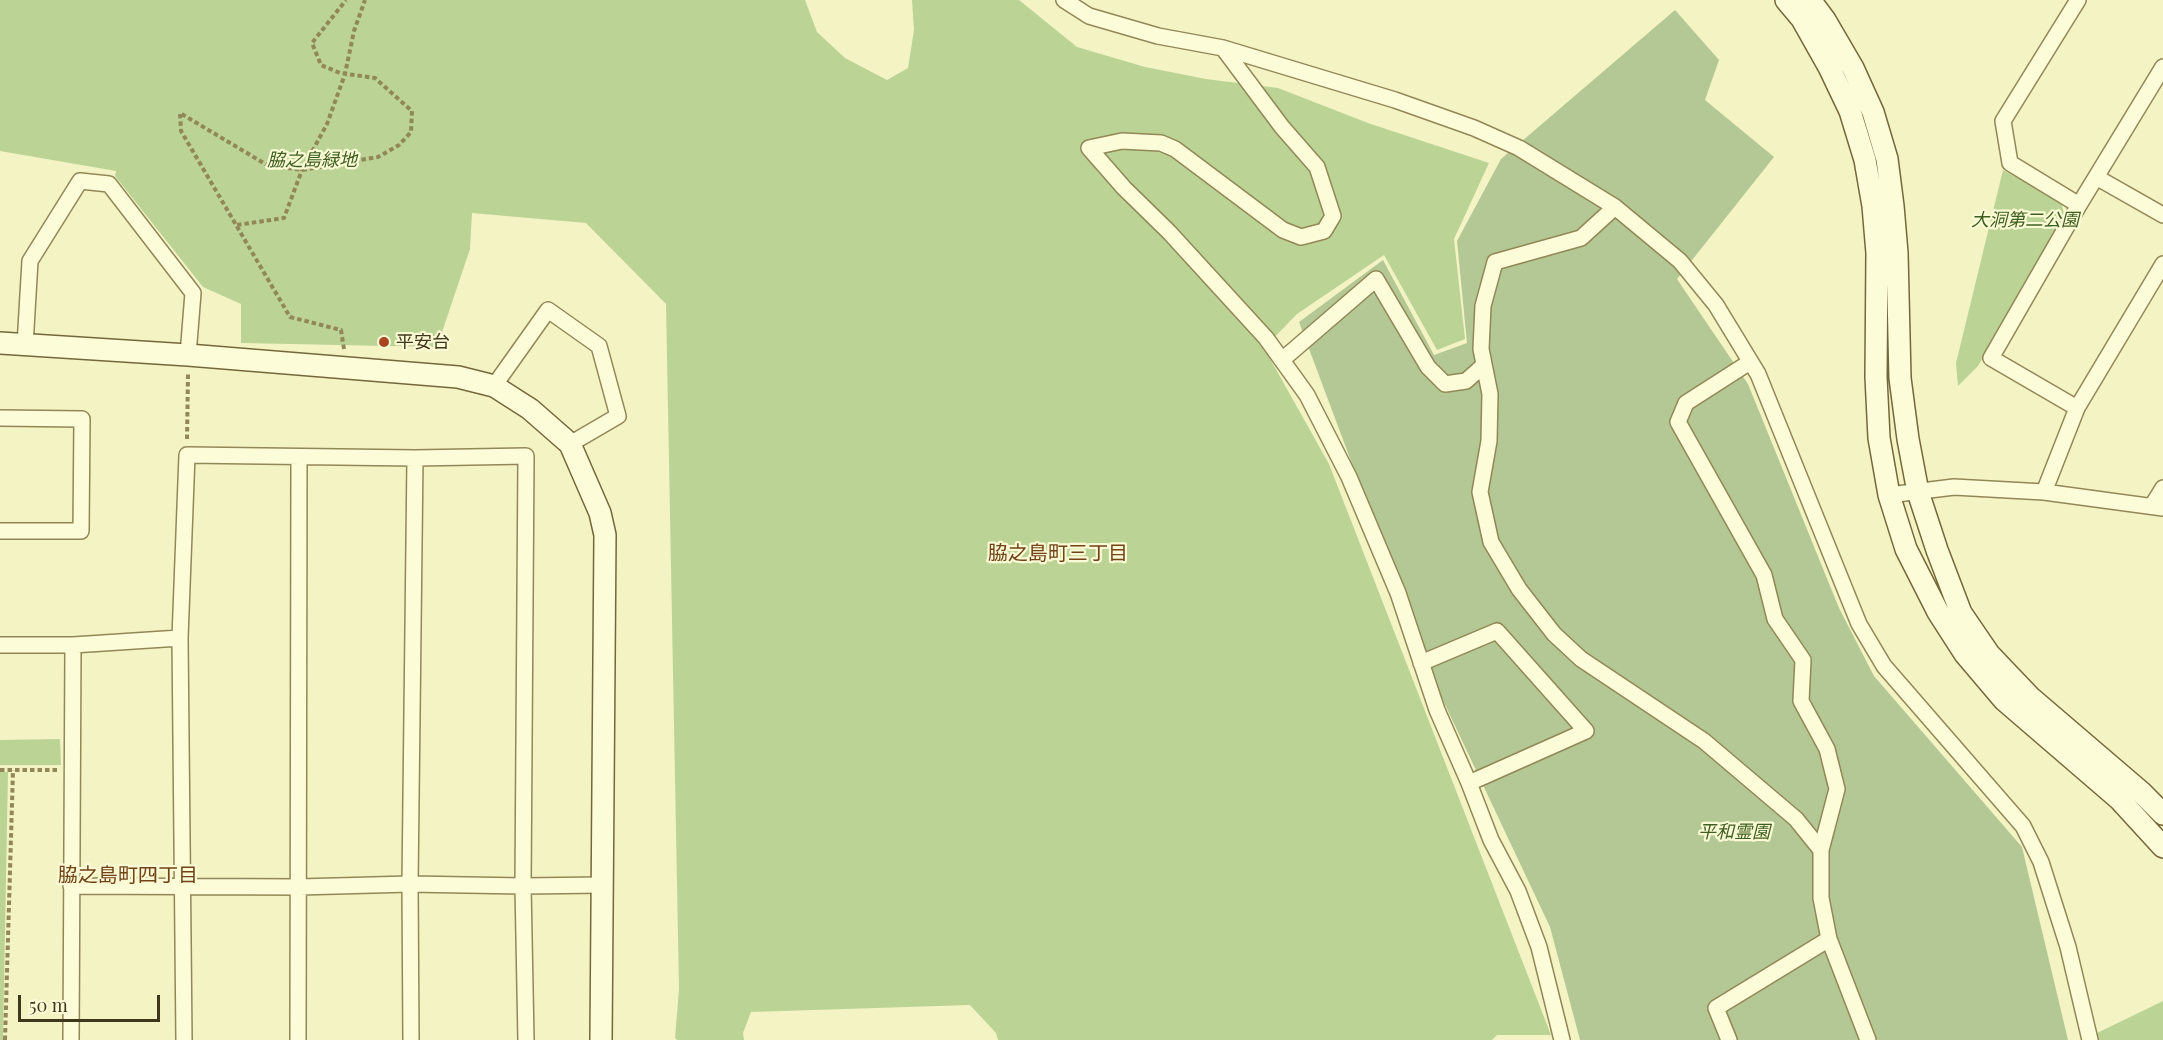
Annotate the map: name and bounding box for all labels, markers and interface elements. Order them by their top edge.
park label: 脇之島緑地 [267,149,357,171]
park label: 大洞第二公園 [1971,209,2079,231]
place label: 平安台 [396,331,450,353]
marker: 平安台 [377,335,391,349]
district label: 脇之島町三丁目 [988,542,1128,566]
park label: 平和霊園 [1698,821,1770,843]
district label: 脇之島町四丁目 [58,864,198,888]
scale bar [21,983,164,1021]
text: 50 m [29,993,68,1017]

